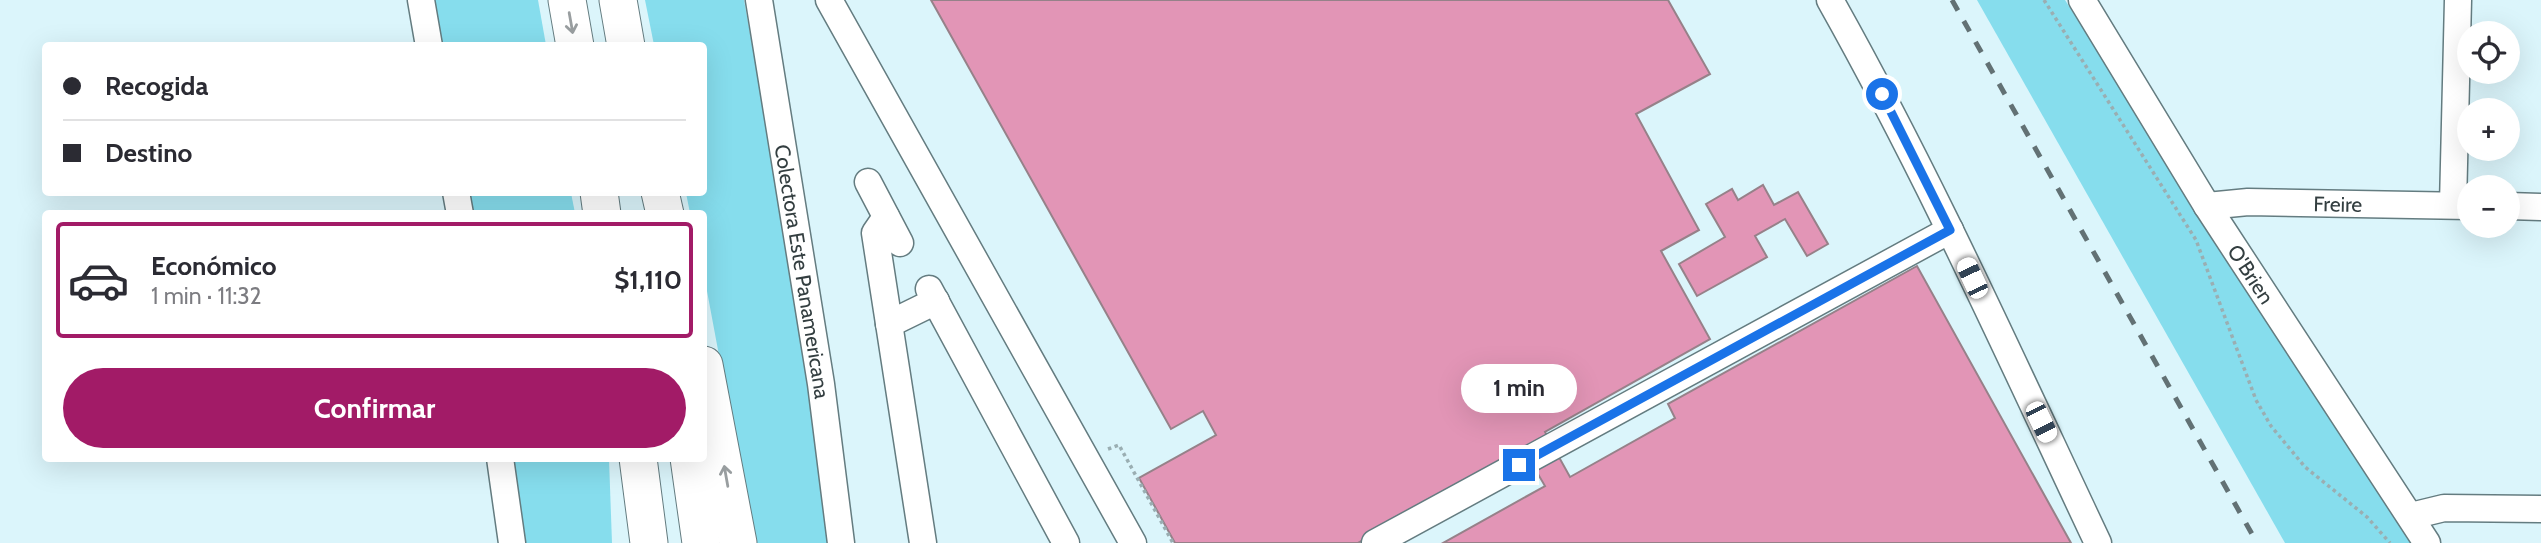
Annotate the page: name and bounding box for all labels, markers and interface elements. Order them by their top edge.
one-way arrow [565,11,578,34]
map controls [2457,21,2520,238]
button: locate [2457,21,2520,84]
text: Recogida [105,70,208,102]
route start [1866,78,1898,110]
button: + [2457,98,2520,161]
text: Destino [105,137,192,169]
street label: Colectora Este Panamericana [770,142,835,400]
button: − [2457,175,2520,238]
street label: Freire [2313,191,2363,217]
street label: O'Brien [2223,239,2280,308]
icon: car [67,249,130,312]
text: Económico [151,250,277,282]
car [1954,255,1991,301]
text: $1,110 [614,264,682,296]
text: 1 min · 11:32 [151,282,262,310]
callout: 1 min [1461,364,1577,412]
button: Confirmar [63,368,686,448]
text: 1 min [1493,374,1545,402]
car [2023,399,2060,445]
route end [1503,449,1535,481]
one-way arrow [719,465,732,488]

